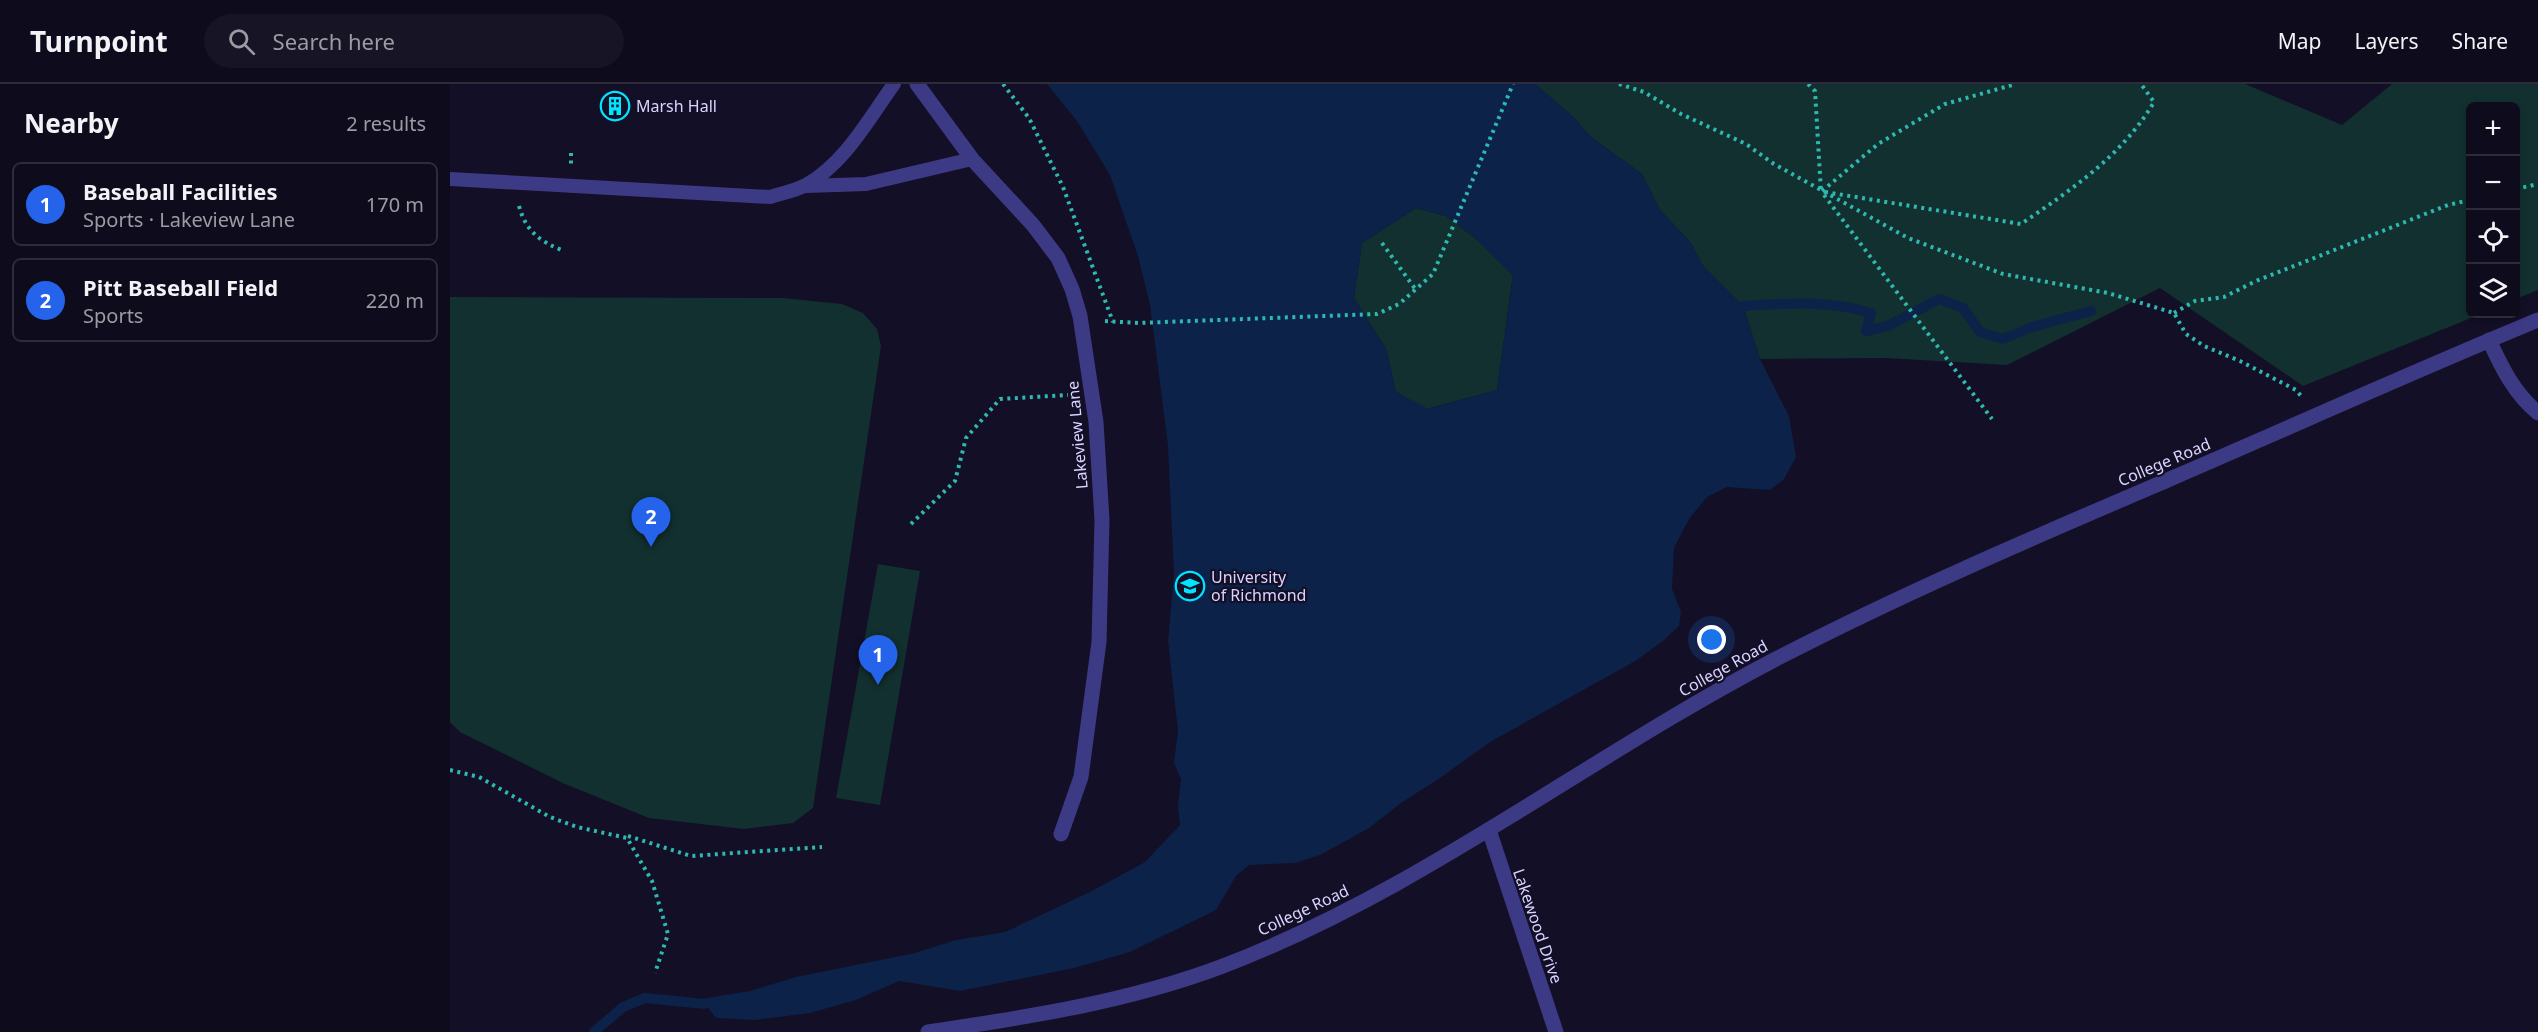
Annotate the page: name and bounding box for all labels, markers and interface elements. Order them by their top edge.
search box [204,14,624,68]
text: Turnpoint [30,22,168,60]
icon: search [225,25,258,58]
text: Search here [273,26,395,56]
text: Map [2278,27,2322,55]
text: Layers [2355,27,2419,55]
text: Share [2452,27,2508,55]
building icon: Marsh Hall [599,90,631,122]
place label: Marsh Hall [636,95,717,117]
map controls [2466,102,2520,318]
button: + [2466,102,2520,156]
text: Nearby [24,105,119,141]
text: 2 results [346,110,426,137]
button: − [2466,156,2520,210]
text: Baseball Facilities [83,176,278,206]
text: 1 [40,191,51,218]
text: 170 m [366,191,424,218]
text: Sports · Lakeview Lane [83,206,295,233]
button: locate [2466,210,2520,264]
button: layers [2466,264,2520,318]
text: Pitt Baseball Field [83,272,278,302]
text: 2 [40,287,51,314]
text: 220 m [366,287,424,314]
text: Sports [83,302,143,329]
street label: Lakeview Lane [1061,380,1093,490]
street label: College Road [2114,433,2214,491]
pin: 2 [632,498,670,547]
place label: University of Richmond [1211,566,1306,606]
school or university icon: University of Richmond [1174,570,1206,602]
your location [1697,625,1726,654]
street label: College Road [1675,634,1771,702]
pin: 1 [858,636,898,685]
street label: Lakewood Drive [1508,866,1568,986]
street label: College Road [1254,879,1352,941]

